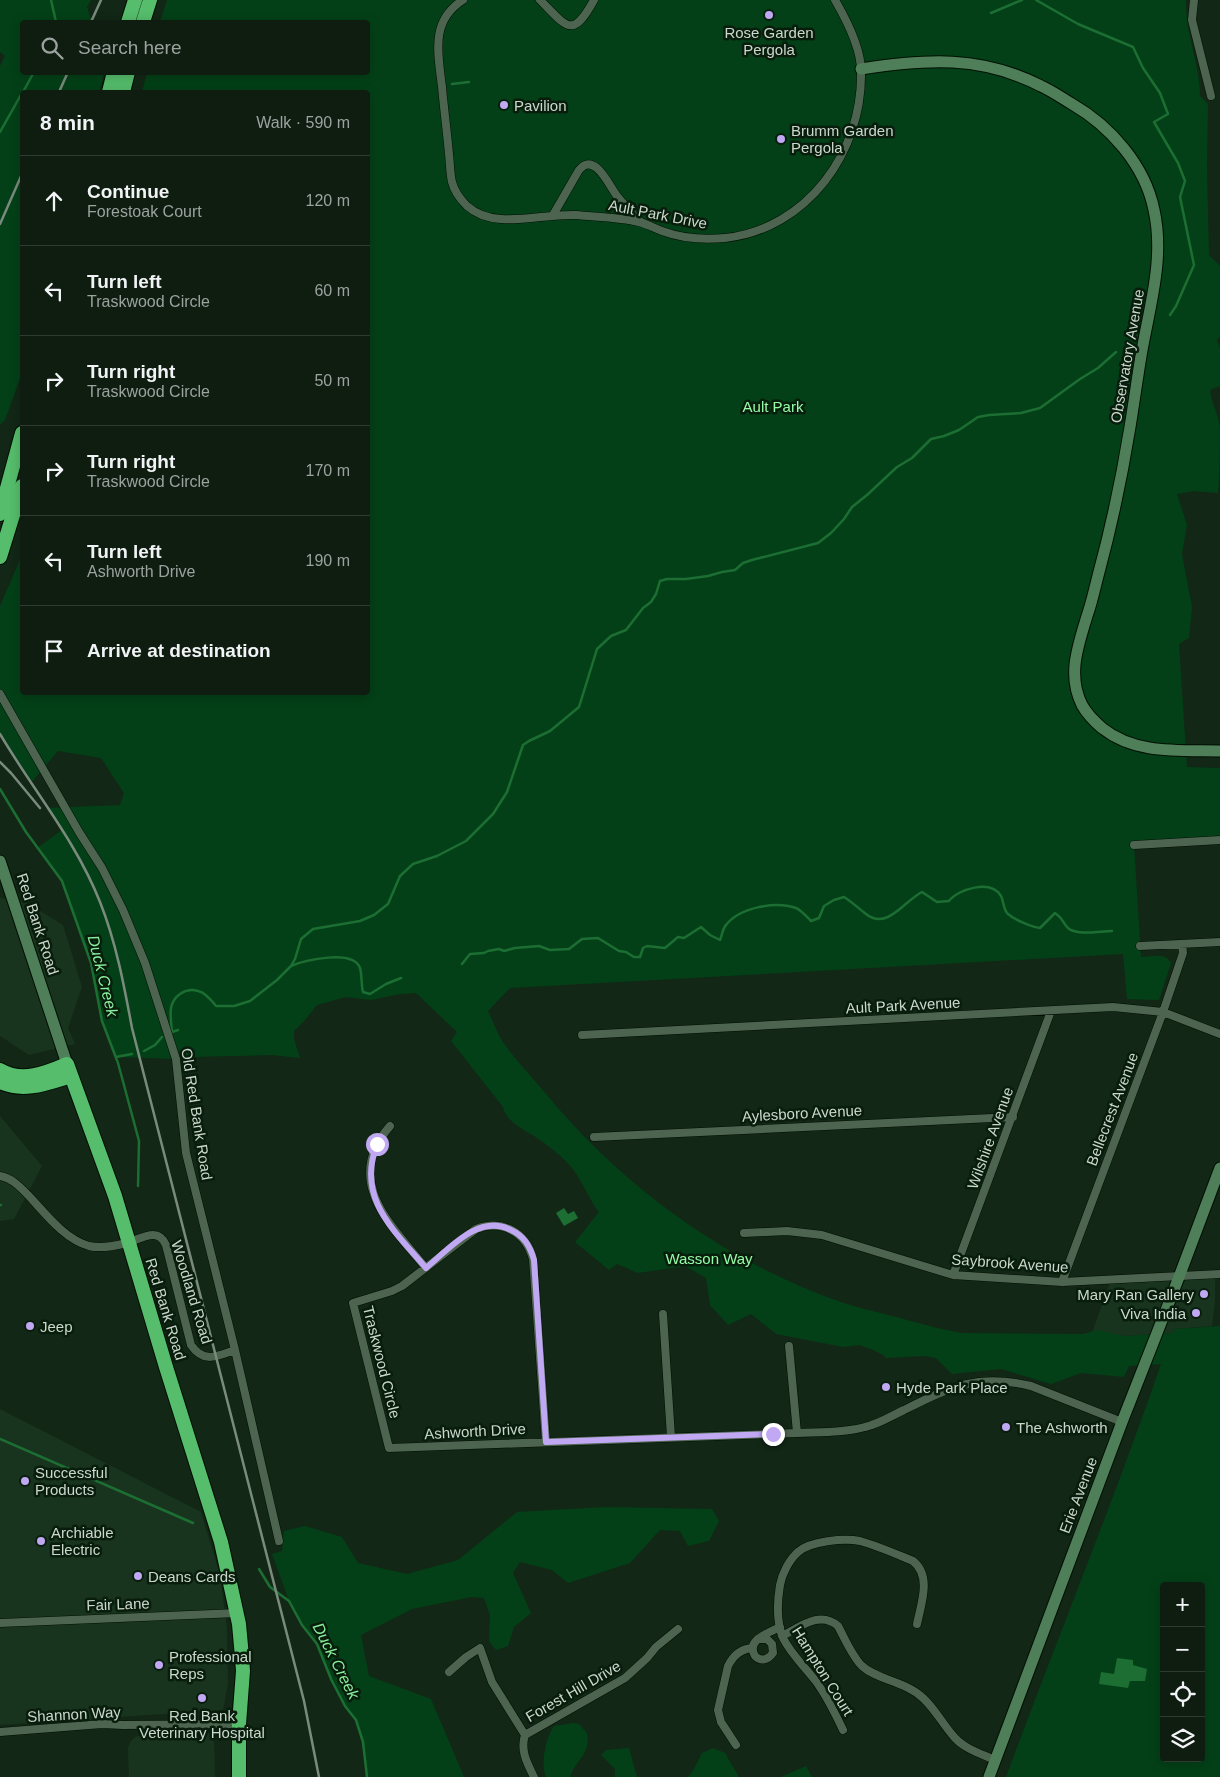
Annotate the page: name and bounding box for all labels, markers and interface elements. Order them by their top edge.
marker: Rose Garden Pergola [763,9,775,21]
search box [20,20,370,75]
place label: Rose Garden Pergola [724,24,814,58]
icon: search [38,34,66,62]
text: Search here [78,37,182,58]
place label: Pavilion [514,97,567,114]
marker: Pavilion [498,99,510,111]
text: 8 min [40,111,95,134]
text: Walk · 590 m [256,114,350,131]
place label: Brumm Garden Pergola [791,122,894,156]
marker: Brumm Garden Pergola [775,133,787,145]
text: Continue [87,181,169,202]
icon: ahead [40,187,68,215]
text: 120 m [306,192,350,209]
street label: Ault Park Drive [607,196,709,232]
text: Forestoak Court [87,203,202,220]
text: Turn left [87,271,162,292]
icon: left [40,277,68,305]
text: 60 m [314,282,350,299]
street label: Observatory Avenue [1107,288,1147,424]
text: Traskwood Circle [87,293,210,310]
text: Turn right [87,361,175,382]
icon: right [40,367,68,395]
text: 50 m [314,372,350,389]
text: Traskwood Circle [87,383,210,400]
park label: Ault Park [743,398,804,415]
text: Turn right [87,451,175,472]
icon: right [40,457,68,485]
text: 170 m [306,462,350,479]
text: Traskwood Circle [87,473,210,490]
text: Turn left [87,541,162,562]
icon: left [40,547,68,575]
text: 190 m [306,552,350,569]
text: Ashworth Drive [87,563,195,580]
icon: arrive [40,637,68,665]
text: Arrive at destination [87,640,271,661]
street label: Red Bank Road [14,871,62,977]
water label: Duck Creek [85,933,122,1020]
street label: Ault Park Avenue [845,994,961,1016]
street label: Old Red Bank Road [178,1047,216,1181]
street label: Bellecrest Avenue [1083,1050,1141,1168]
street label: Wilshire Avenue [964,1085,1016,1191]
street label: Aylesboro Avenue [741,1101,863,1125]
route start [366,1133,389,1156]
street label: Woodland Road [168,1238,216,1346]
park label: Wasson Way [665,1250,753,1267]
street label: Saybrook Avenue [951,1250,1069,1276]
street label: Red Bank Road [142,1256,190,1362]
place label: Mary Ran Gallery [1077,1286,1194,1303]
marker: Mary Ran Gallery [1198,1288,1210,1300]
street label: Traskwood Circle [360,1304,404,1420]
place label: Viva India [1120,1305,1187,1322]
marker: Viva India [1190,1307,1202,1319]
place label: Jeep [40,1318,73,1335]
marker: Jeep [24,1320,36,1332]
place label: Hyde Park Place [896,1379,1008,1396]
marker: Hyde Park Place [880,1381,892,1393]
place label: The Ashworth [1016,1419,1108,1436]
street label: Ashworth Drive [424,1420,526,1442]
marker: The Ashworth [1000,1421,1012,1433]
route end [762,1423,785,1446]
street label: Erie Avenue [1056,1454,1100,1536]
place label: Successful Products [35,1464,108,1498]
marker: Successful Products [19,1475,31,1487]
place label: Archiable Electric [51,1524,114,1558]
marker: Archiable Electric [35,1535,47,1547]
place label: Deans Cards [148,1568,236,1585]
marker: Deans Cards [132,1570,144,1582]
map controls [1160,1582,1205,1762]
button: + [1160,1582,1205,1627]
street label: Fair Lane [86,1594,150,1614]
water label: Duck Creek [309,1620,363,1703]
street label: Hampton Court [789,1623,858,1719]
button: − [1160,1627,1205,1672]
place label: Professional Reps [169,1648,252,1682]
street label: Forest Hill Drive [523,1657,623,1725]
marker: Professional Reps [153,1659,165,1671]
button: locate [1160,1672,1205,1717]
marker: Red Bank Veterinary Hospital [196,1692,208,1704]
street label: Shannon Way [27,1703,122,1725]
place label: Red Bank Veterinary Hospital [139,1707,265,1741]
button: layers [1160,1717,1205,1762]

